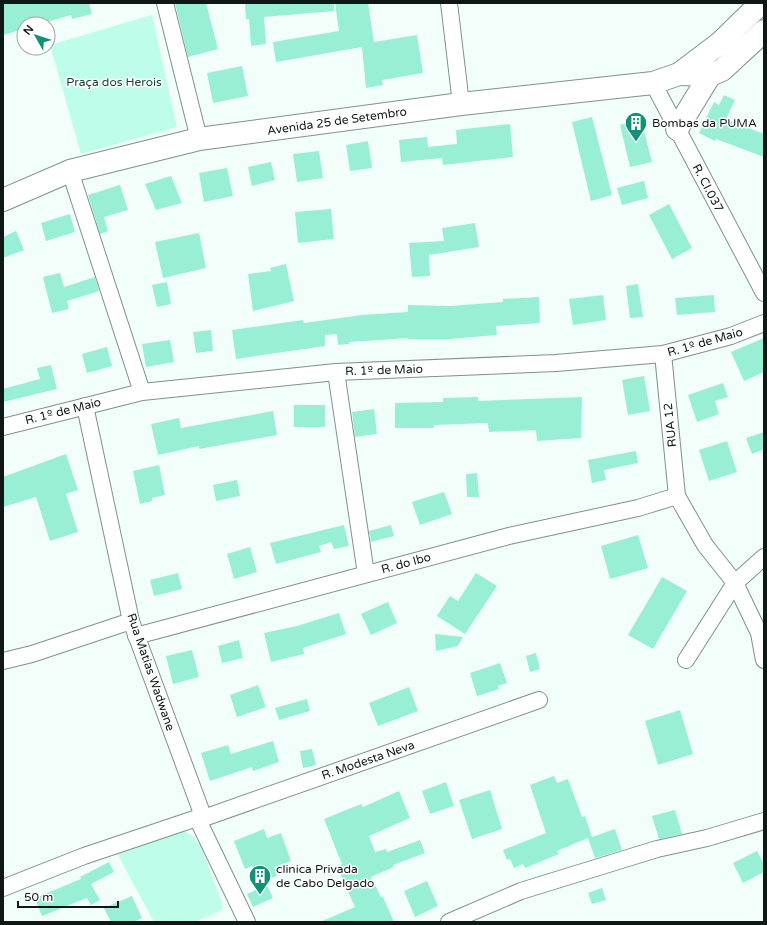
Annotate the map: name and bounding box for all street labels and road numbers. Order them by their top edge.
street label: Avenida 25 de Setembro [266,104,408,138]
street label: R. CI.037 [690,162,726,214]
street label: R. 1º de Maio [666,325,744,359]
street label: R. 1º de Maio [345,362,423,378]
street label: R. 1º de Maio [24,395,102,427]
street label: RUA 12 [661,402,679,448]
street label: R. do Ibo [380,550,432,576]
street label: Rua Matias Wadwane [124,611,178,733]
street label: R. Modesta Neva [320,738,416,782]

